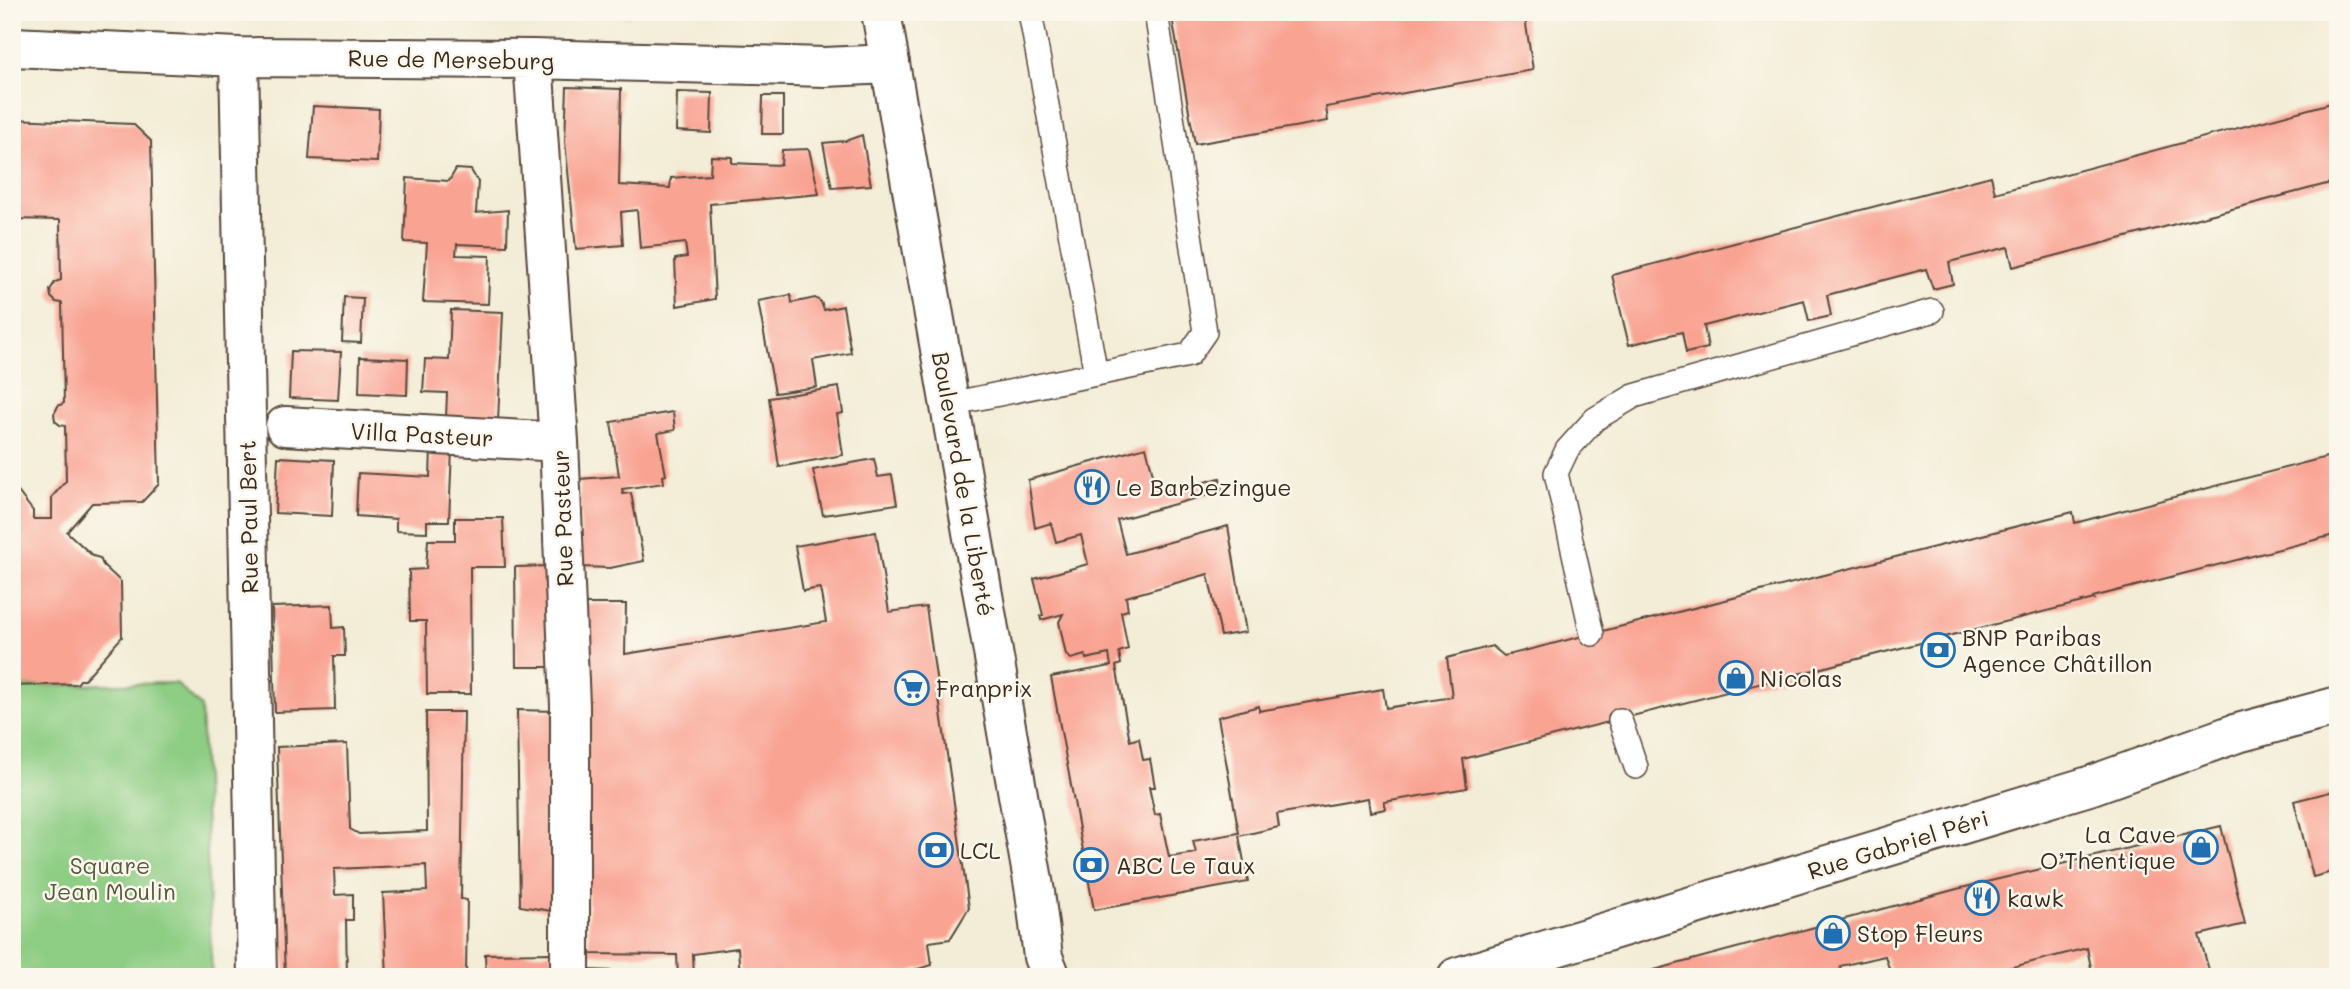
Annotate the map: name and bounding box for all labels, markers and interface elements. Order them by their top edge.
street label: Rue de Merseburg [347,42,555,76]
street label: Boulevard de la Liberté [926,349,1002,619]
street label: Villa Pasteur [350,415,494,453]
street label: Rue Paul Bert [232,440,264,594]
street label: Rue Pasteur [545,449,579,587]
restaurant icon: Le Barbezingue [1073,468,1111,506]
place label: Le Barbezingue [1116,472,1291,502]
place label: BNP Paribas Agence Châtillon [1962,622,2152,678]
bank icon: BNP Paribas Agence Châtillon [1919,631,1957,669]
shop icon: Nicolas [1717,659,1755,697]
place label: Nicolas [1760,663,1842,693]
supermarket icon: Franprix [893,669,931,707]
place label: Franprix [936,673,1032,703]
street label: Rue Gabriel Péri [1804,802,1992,886]
place label: La Cave O’Thentique [2040,819,2176,875]
shop icon: La Cave O’Thentique [2182,828,2220,866]
bank icon: LCL [917,831,955,869]
place label: LCL [960,835,1001,865]
bank icon: ABC Le Taux [1072,846,1110,884]
park label: Square Jean Moulin [44,850,176,906]
place label: ABC Le Taux [1116,850,1255,880]
restaurant icon: kawk [1963,879,2001,917]
place label: kawk [2007,883,2064,913]
shop icon: Stop Fleurs [1814,914,1852,952]
place label: Stop Fleurs [1857,918,1983,948]

